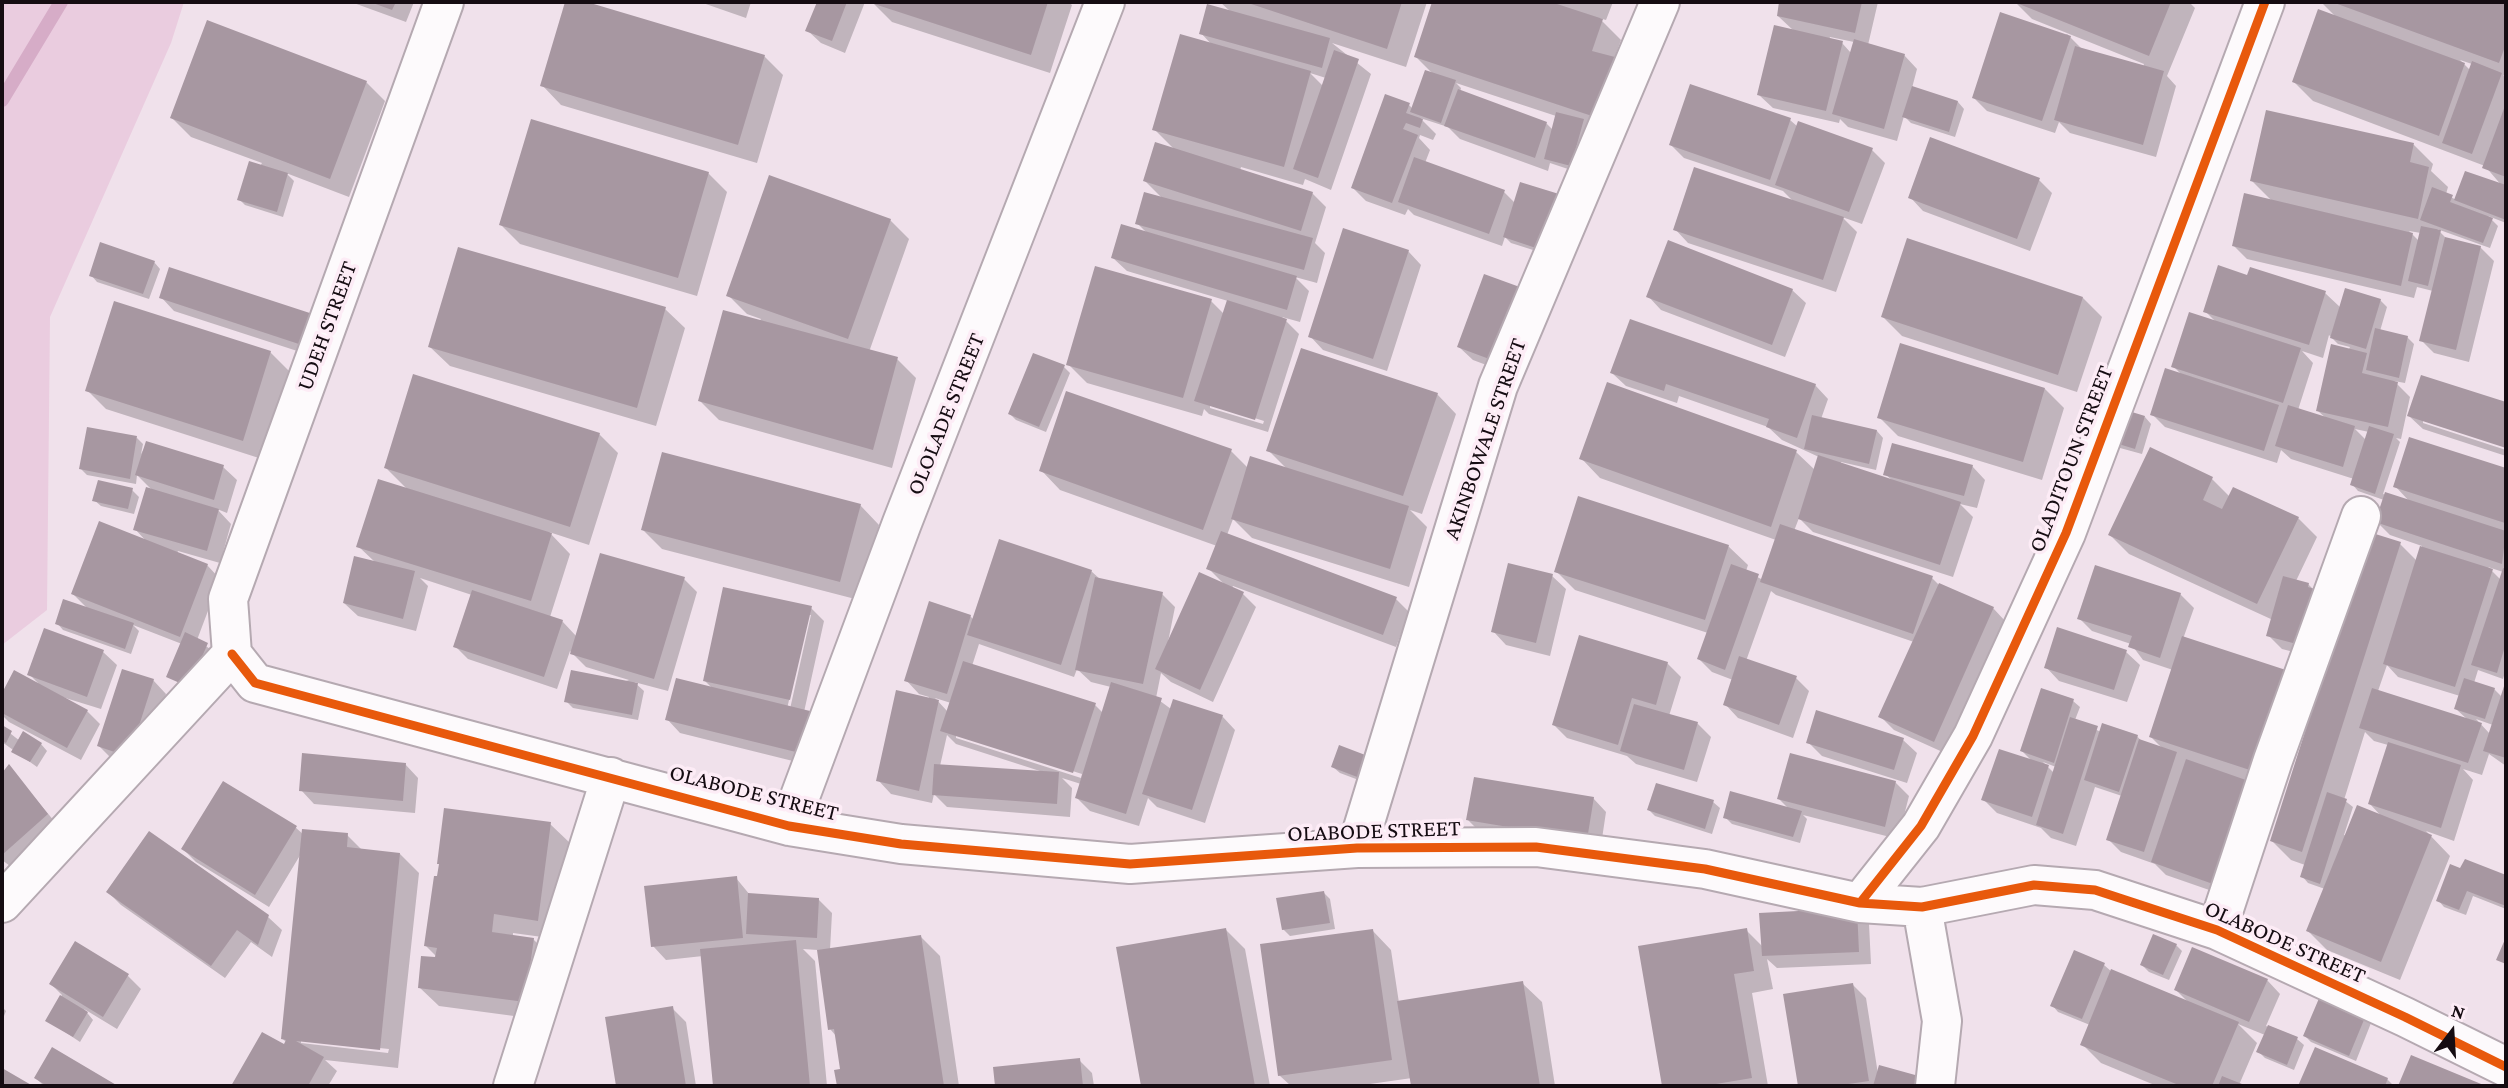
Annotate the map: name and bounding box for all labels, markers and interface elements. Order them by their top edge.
street label: UDEH STREET [291,258,363,394]
street label: OLOLADE STREET [901,329,991,499]
street label: AKINBOWALE STREET [1438,335,1532,543]
street label: OLADITOUN STREET [2023,362,2119,556]
street label: OLABODE STREET [667,759,841,827]
street label: OLABODE STREET [1287,814,1461,848]
street label: OLABODE STREET [2200,894,2370,990]
north arrow [2417,997,2487,1067]
text: N [2449,1000,2468,1023]

